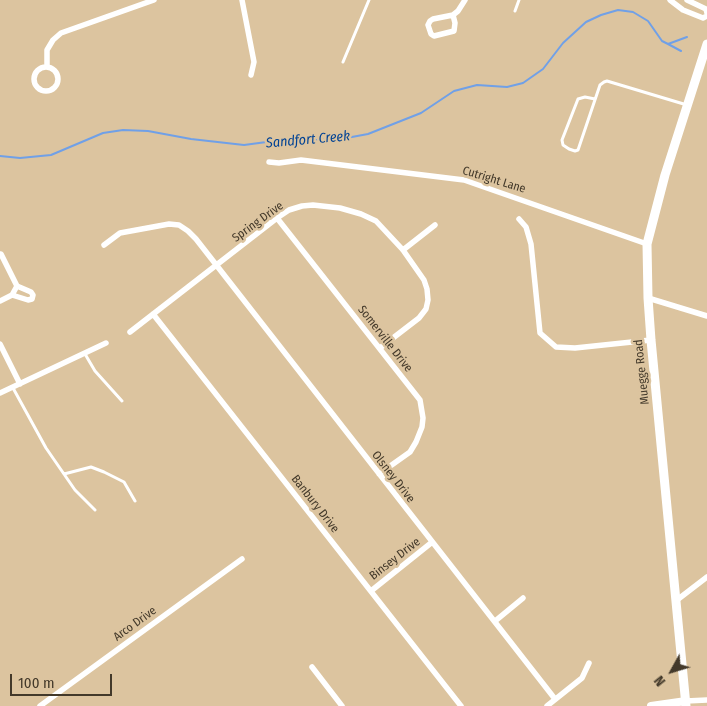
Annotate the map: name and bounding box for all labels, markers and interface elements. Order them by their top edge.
water label: Sandfort Creek [265,128,351,152]
street label: Cutright Lane [461,164,527,196]
street label: Spring Drive [230,199,286,245]
street label: Somerville Drive [355,303,415,375]
street label: Muegge Road [631,339,653,405]
street label: Olsney Drive [368,448,418,506]
street label: Banbury Drive [288,472,342,536]
street label: Binsey Drive [367,535,423,583]
street label: Arco Drive [111,604,159,644]
north arrow [647,646,697,696]
scale bar [12,664,115,696]
text: N [651,672,669,689]
text: 100 m [18,674,55,692]

